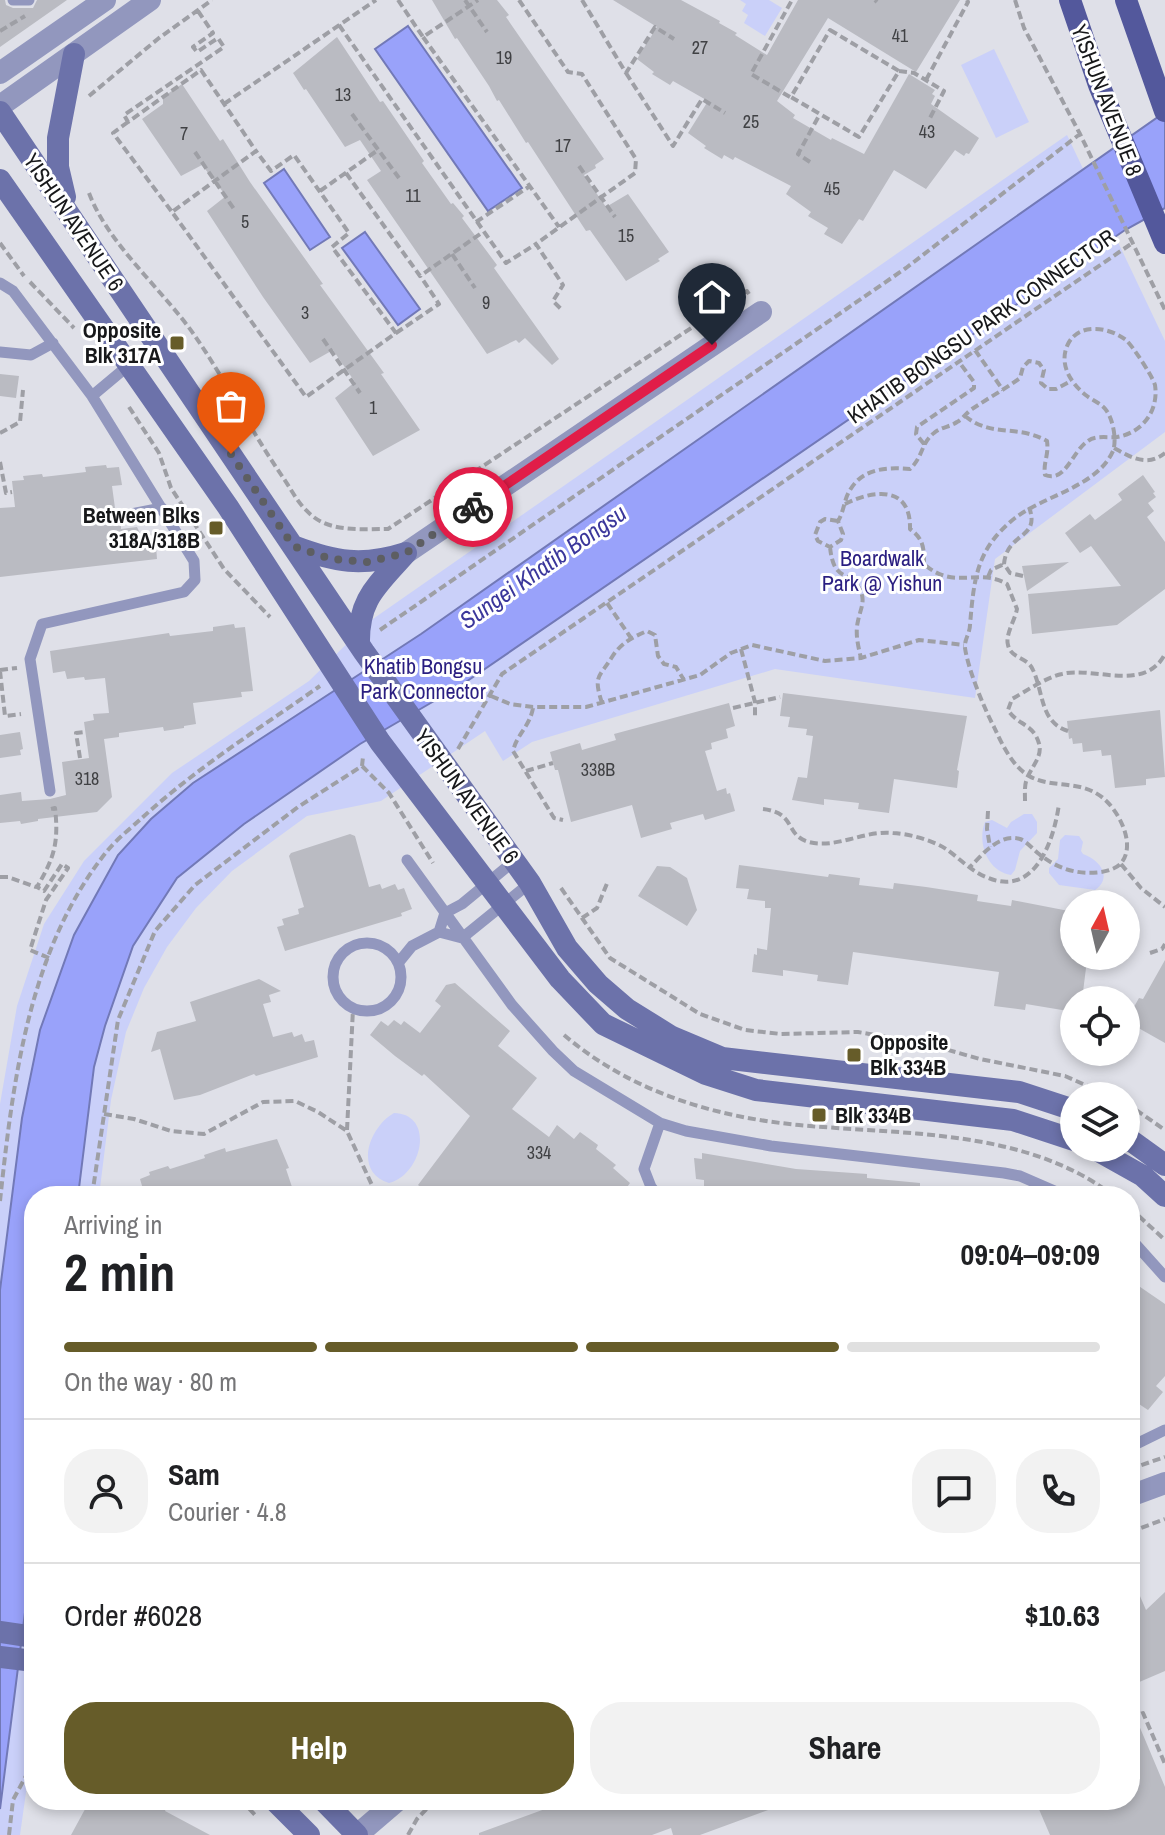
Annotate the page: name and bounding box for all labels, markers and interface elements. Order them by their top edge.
street label: YISHUN AVENUE 8 [1064,20,1150,180]
house number: 41 [892,23,909,48]
house number: 27 [692,35,708,60]
house number: 19 [496,45,512,70]
house number: 13 [335,82,351,107]
house number: 25 [743,109,759,134]
house number: 43 [919,119,935,144]
house number: 7 [180,121,188,146]
house number: 17 [555,133,571,158]
street label: YISHUN AVENUE 6 [17,147,131,297]
house number: 45 [824,176,840,201]
house number: 11 [405,183,421,208]
house number: 5 [241,209,249,234]
street label: KHATIB BONGSU PARK CONNECTOR [841,222,1121,430]
house number: 15 [618,223,634,248]
pin [678,263,746,345]
icon: home [690,275,734,319]
house number: 9 [482,290,490,315]
house number: 3 [301,300,309,325]
place label: Opposite Blk 317A [83,315,161,370]
marker: Opposite Blk 317A [168,334,186,352]
pin [197,372,265,454]
icon: bag [209,384,253,428]
house number: 1 [369,395,378,420]
courier [433,467,513,547]
icon: bike [451,485,495,529]
water label: Sungei Khatib Bongsu [453,497,632,636]
place label: Between Blks 318A/318B [83,500,200,555]
marker: Between Blks 318A/318B [207,519,225,537]
park label: Boardwalk Park @ Yishun [822,543,942,598]
park label: Khatib Bongsu Park Connector [360,651,486,706]
street label: YISHUN AVENUE 6 [408,722,526,870]
house number: 338B [581,757,615,782]
house number: 318 [75,766,99,791]
north arrow [1060,890,1140,970]
map controls [1060,890,1140,1162]
button: locate [1060,986,1140,1066]
place label: Opposite Blk 334B [870,1027,948,1082]
marker: Opposite Blk 334B [845,1046,863,1064]
button: layers [1060,1082,1140,1162]
place label: Blk 334B [835,1100,911,1130]
marker: Blk 334B [810,1106,828,1124]
house number: 334 [527,1140,551,1165]
text: Arriving in [64,1207,162,1242]
text: 09:04–09:09 [961,1234,1100,1274]
text: 2 min [64,1237,175,1307]
text: On the way · 80 m [64,1364,237,1399]
button: person [64,1449,148,1533]
button: chat [912,1449,996,1533]
button: phone [1016,1449,1100,1533]
text: Sam [168,1454,220,1494]
text: Courier · 4.8 [168,1494,287,1529]
text: Order #6028 [64,1595,202,1635]
text: $10.63 [1025,1595,1100,1635]
button: Help [64,1702,574,1794]
button: Share [590,1702,1100,1794]

